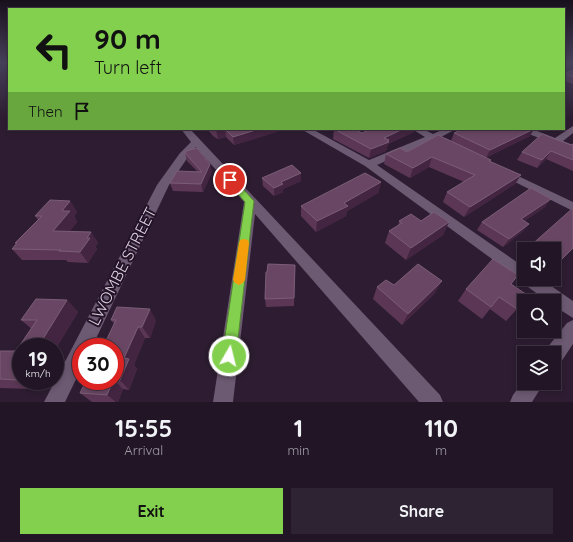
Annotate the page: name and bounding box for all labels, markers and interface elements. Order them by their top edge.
text: 90 m [94,21,161,56]
icon: left [28,24,80,76]
text: Turn left [94,56,162,79]
icon: arrive [71,100,93,122]
text: Then [28,102,63,121]
pin [213,163,247,197]
icon: arrive [219,169,241,191]
street label: LWOMBE STREET [84,203,161,328]
map controls [517,242,561,390]
button: sound [517,242,561,286]
button: search [517,294,561,338]
position arrow [208,335,250,377]
speed limit sign: 30 [72,338,124,390]
text: 19 [28,346,48,371]
button: layers [517,346,561,390]
text: km/h [25,367,51,380]
text: 15:55 [115,413,172,443]
text: 1 [294,413,303,443]
text: 110 [425,413,458,443]
text: Arrival [124,442,163,458]
text: min [287,442,310,458]
text: m [435,442,447,458]
button: Exit [20,488,283,534]
button: Share [291,488,553,534]

